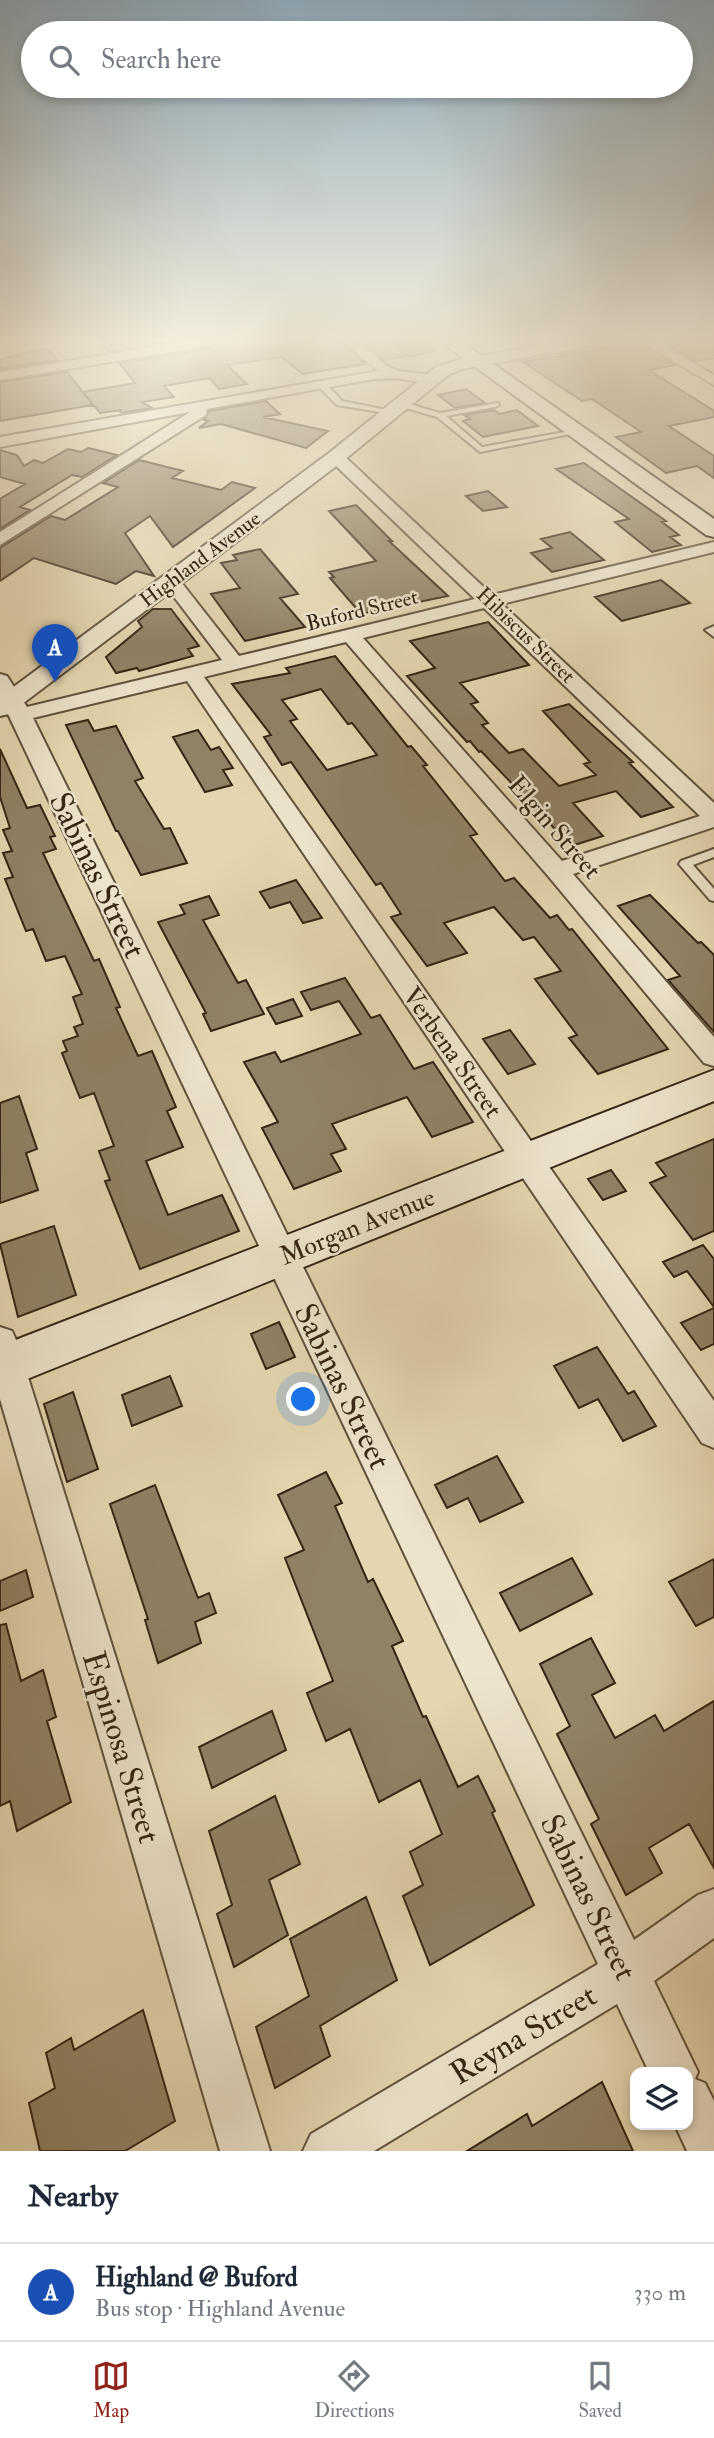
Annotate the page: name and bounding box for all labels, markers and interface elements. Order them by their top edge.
search box [21,21,693,98]
icon: search [45,41,83,79]
text: Search here [101,44,221,76]
street label: Highland Avenue [134,505,266,614]
street label: Hibiscus Street [470,581,581,689]
street label: Buford Street [303,583,421,637]
pin: A [32,624,78,682]
street label: Elgin Street [501,769,608,886]
street label: Sabinas Street [40,786,154,965]
street label: Verbena Street [395,981,509,1124]
street label: Morgan Avenue [275,1181,440,1273]
street label: Sabinas Street [285,1297,399,1476]
your location [286,1382,320,1416]
street label: Espinosa Street [73,1647,169,1848]
street label: Sabinas Street [531,1808,645,1987]
street label: Reyna Street [443,1976,604,2094]
map controls [630,2067,693,2130]
button: layers [630,2067,693,2130]
text: Nearby [28,2178,118,2215]
text: Highland @ Buford [95,2262,298,2294]
text: A [44,2278,58,2307]
text: 330 m [634,2278,686,2307]
text: Bus stop · Highland Avenue [95,2294,345,2323]
tab: Map [92,2357,130,2423]
tab: Directions [314,2357,394,2423]
tab: Saved [578,2357,622,2423]

